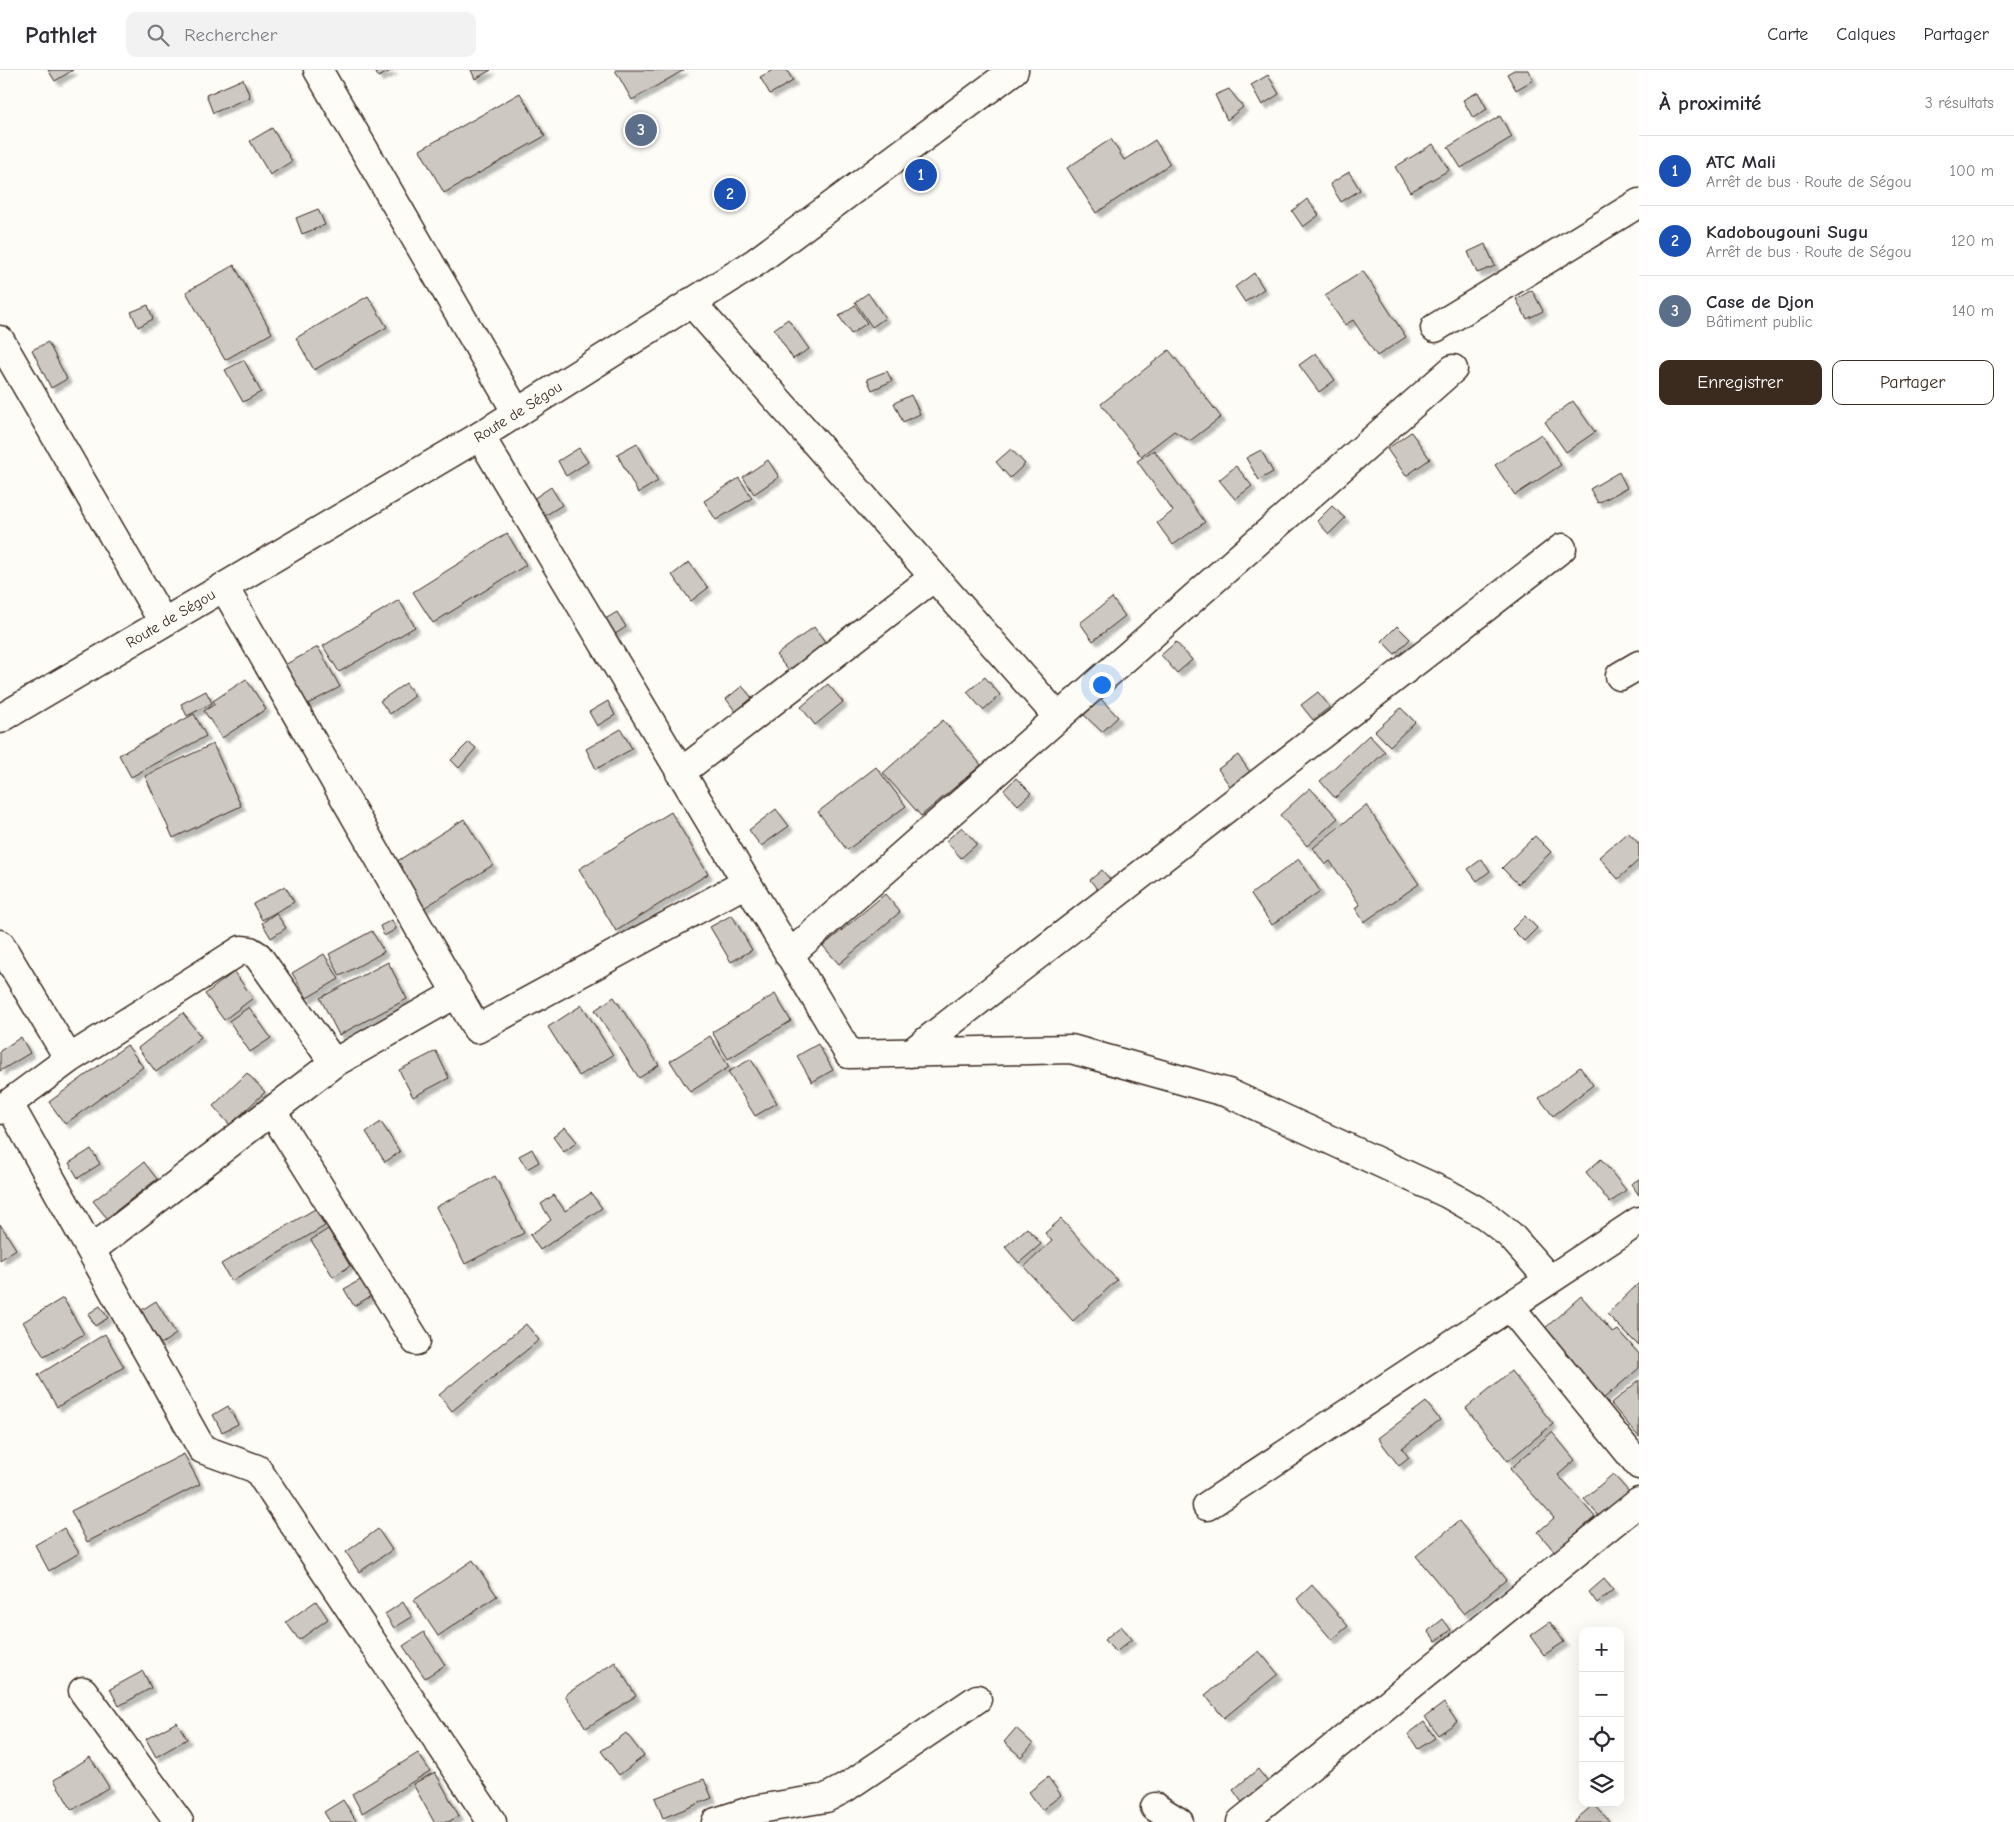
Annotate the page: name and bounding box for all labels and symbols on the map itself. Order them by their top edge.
pin: 3 [625,111,657,149]
pin: 1 [905,156,937,194]
pin: 2 [714,175,746,213]
street label: Route de Ségou [471,378,565,447]
street label: Route de Ségou [123,585,218,652]
your location [1089,672,1115,698]

